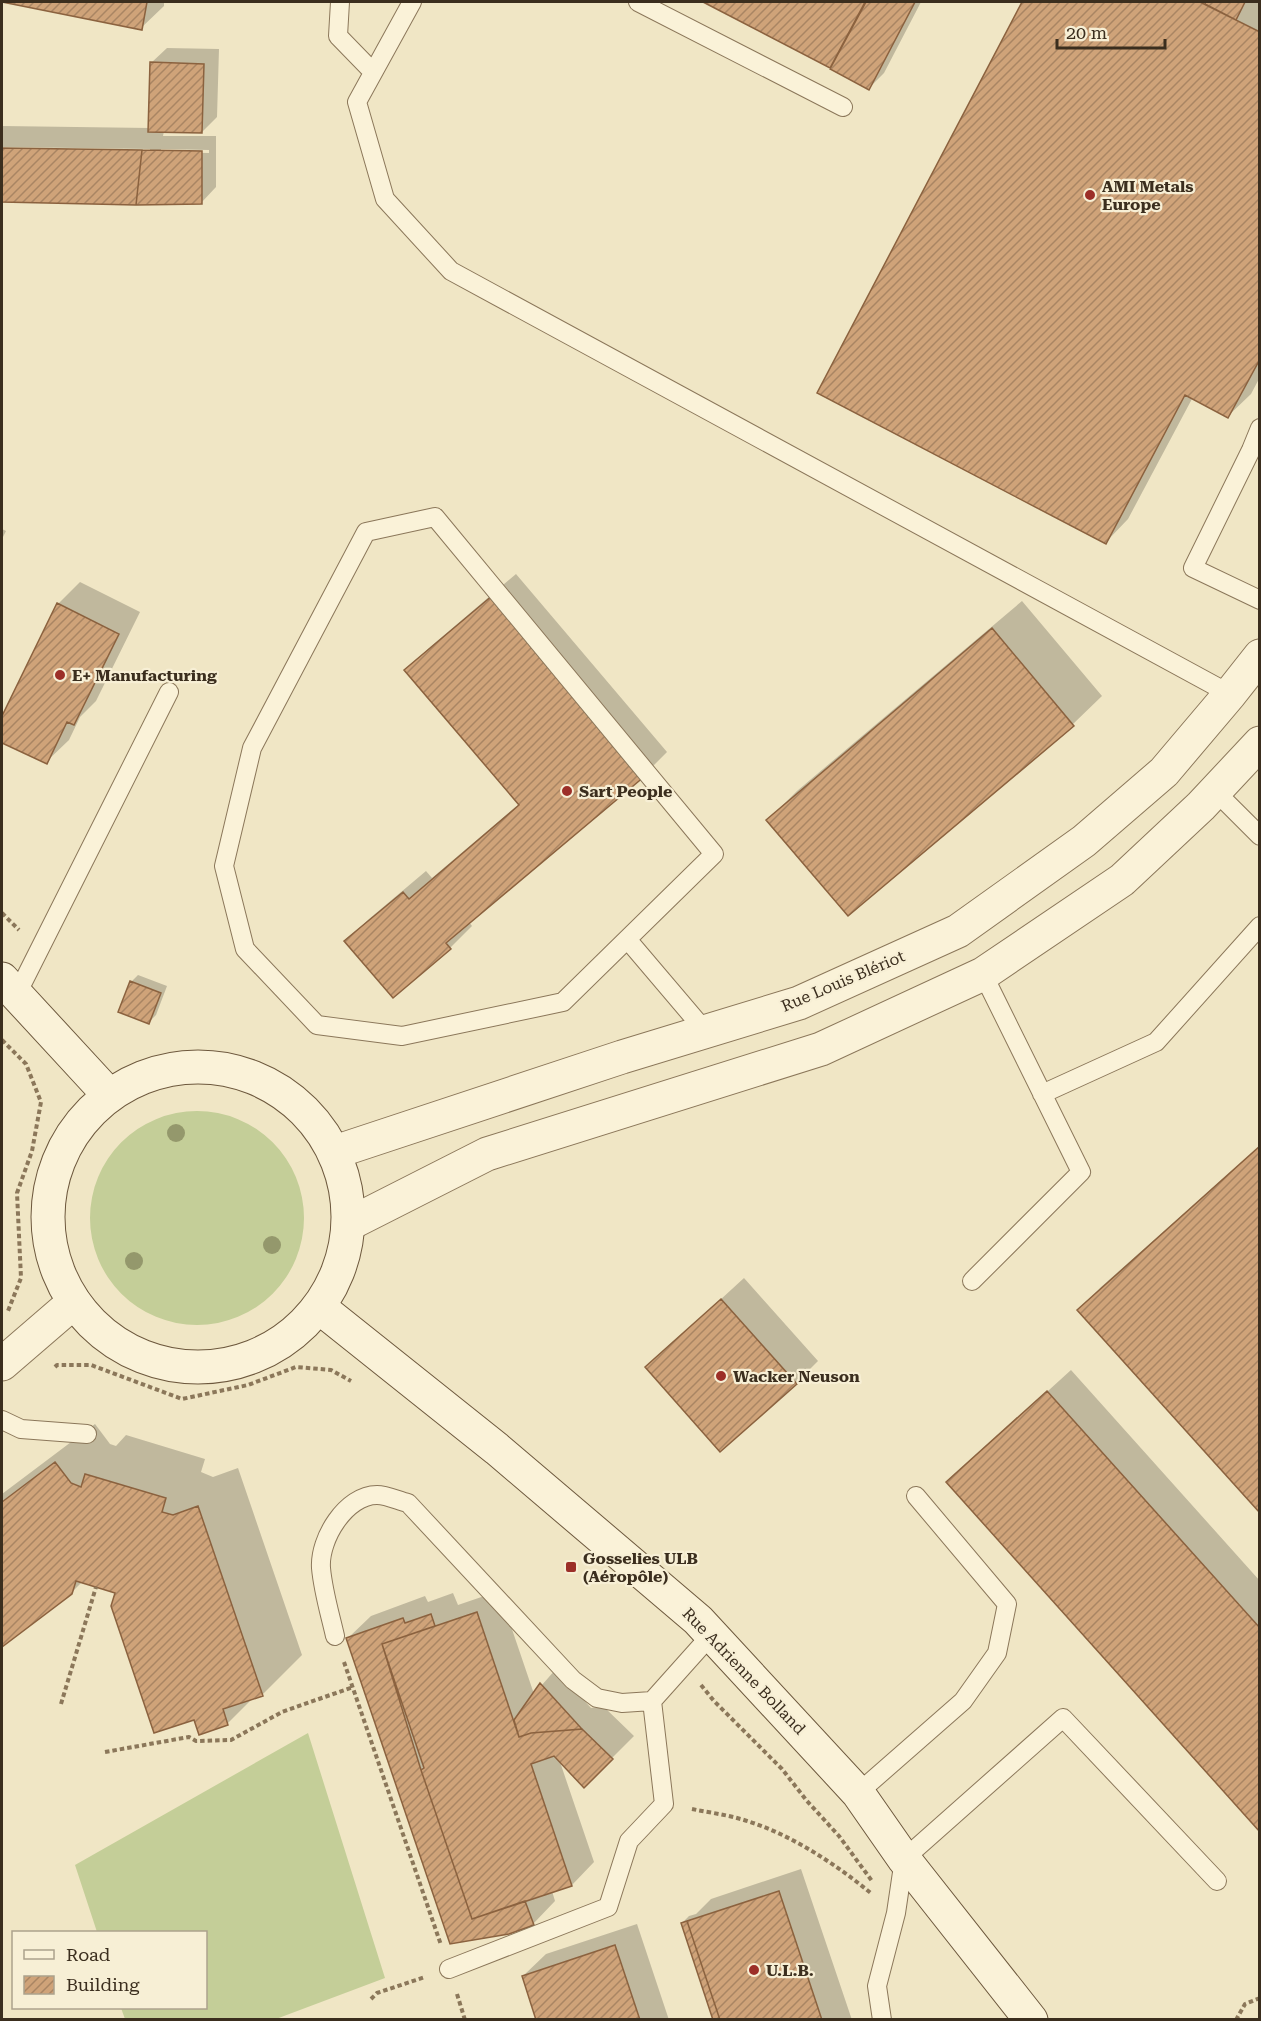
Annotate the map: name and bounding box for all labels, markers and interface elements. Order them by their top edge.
scale bar [1057,12,1165,50]
text: 20 m [1066,22,1107,43]
place label: AMI Metals Europe [1102,177,1194,214]
marker: AMI Metals Europe [1083,188,1097,202]
place label: E+ Manufacturing [72,666,217,685]
marker: E+ Manufacturing [53,668,67,682]
place label: Sart People [579,782,672,801]
marker: Sart People [560,784,574,798]
street label: Rue Louis Blériot [778,946,908,1016]
place label: Wacker Neuson [733,1367,860,1386]
marker: Wacker Neuson [714,1369,728,1383]
place label: Gosselies ULB (Aéropôle) [583,1549,698,1586]
marker: Gosselies ULB (Aéropôle) [564,1560,578,1574]
street label: Rue Adrienne Bolland [679,1604,809,1738]
legend [12,1931,207,2009]
text: Road [66,1944,111,1965]
place label: U.L.B. [766,1961,814,1980]
marker: U.L.B. [747,1963,761,1977]
text: Building [66,1974,140,1995]

